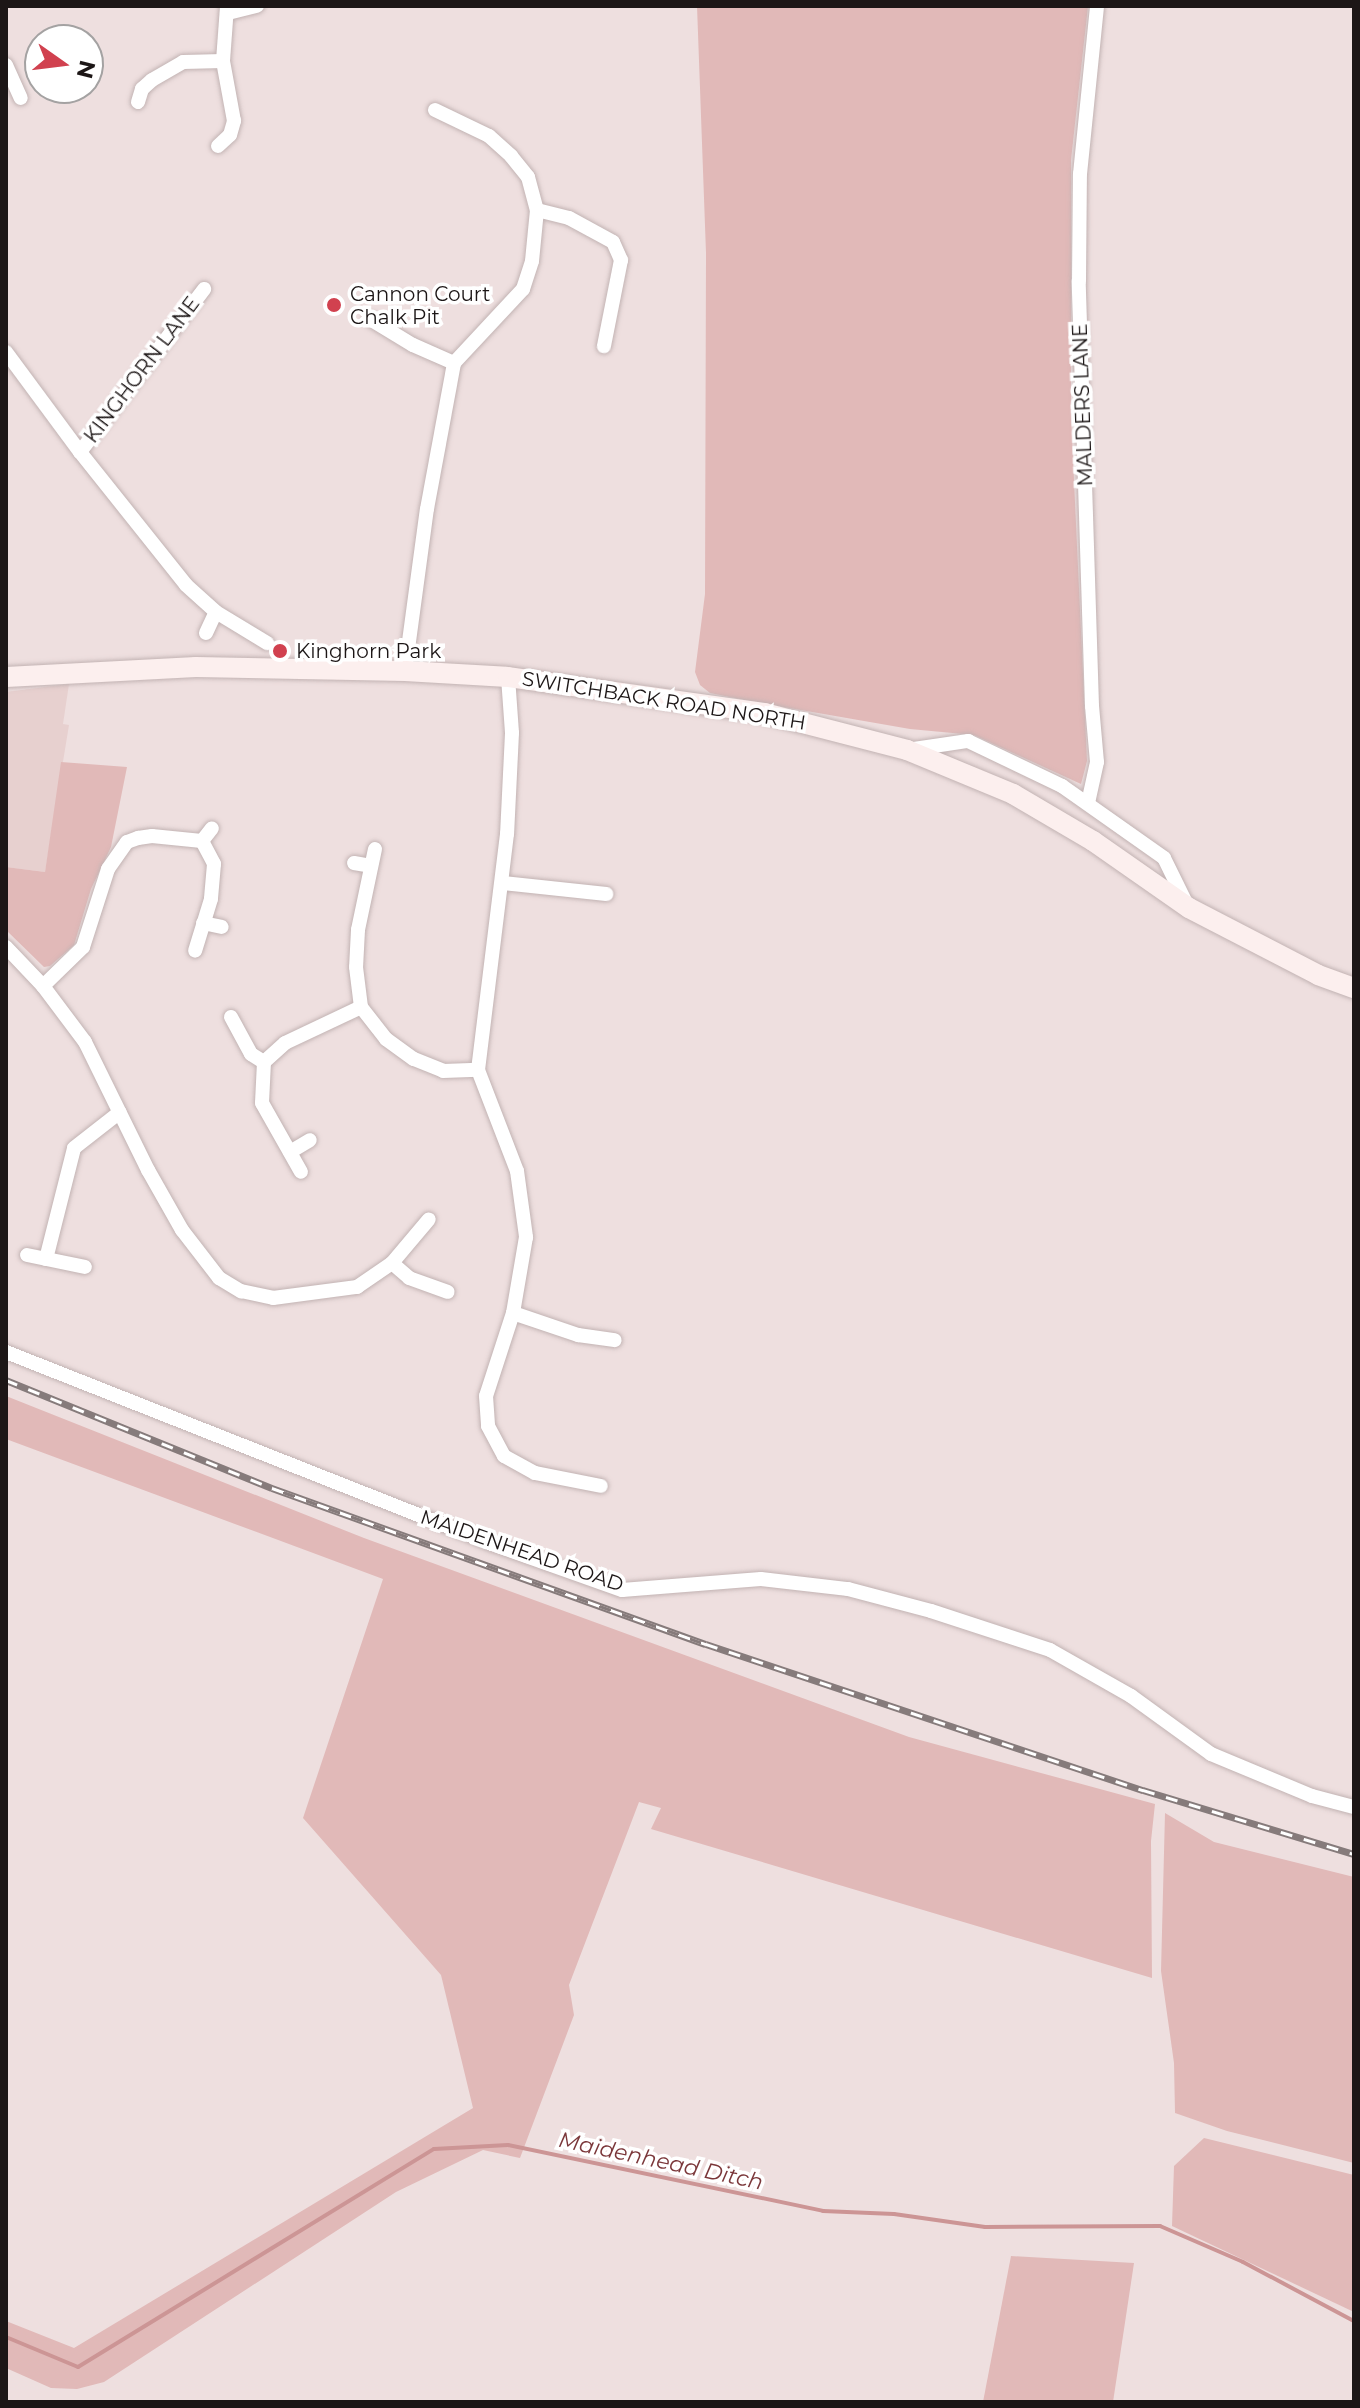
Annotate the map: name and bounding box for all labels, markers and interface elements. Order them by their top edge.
north arrow [24,24,104,104]
text: N [71,58,101,81]
place label: Cannon Court Chalk Pit [350,282,490,329]
street label: KINGHORN LANE [79,292,205,448]
marker: Cannon Court Chalk Pit [325,296,343,314]
street label: MALDERS LANE [1068,323,1098,487]
place label: Kinghorn Park [296,639,441,663]
marker: Kinghorn Park [271,642,289,660]
street label: SWITCHBACK ROAD NORTH [520,667,808,735]
street label: MAIDENHEAD ROAD [417,1505,627,1597]
water label: Maidenhead Ditch [556,2126,766,2196]

